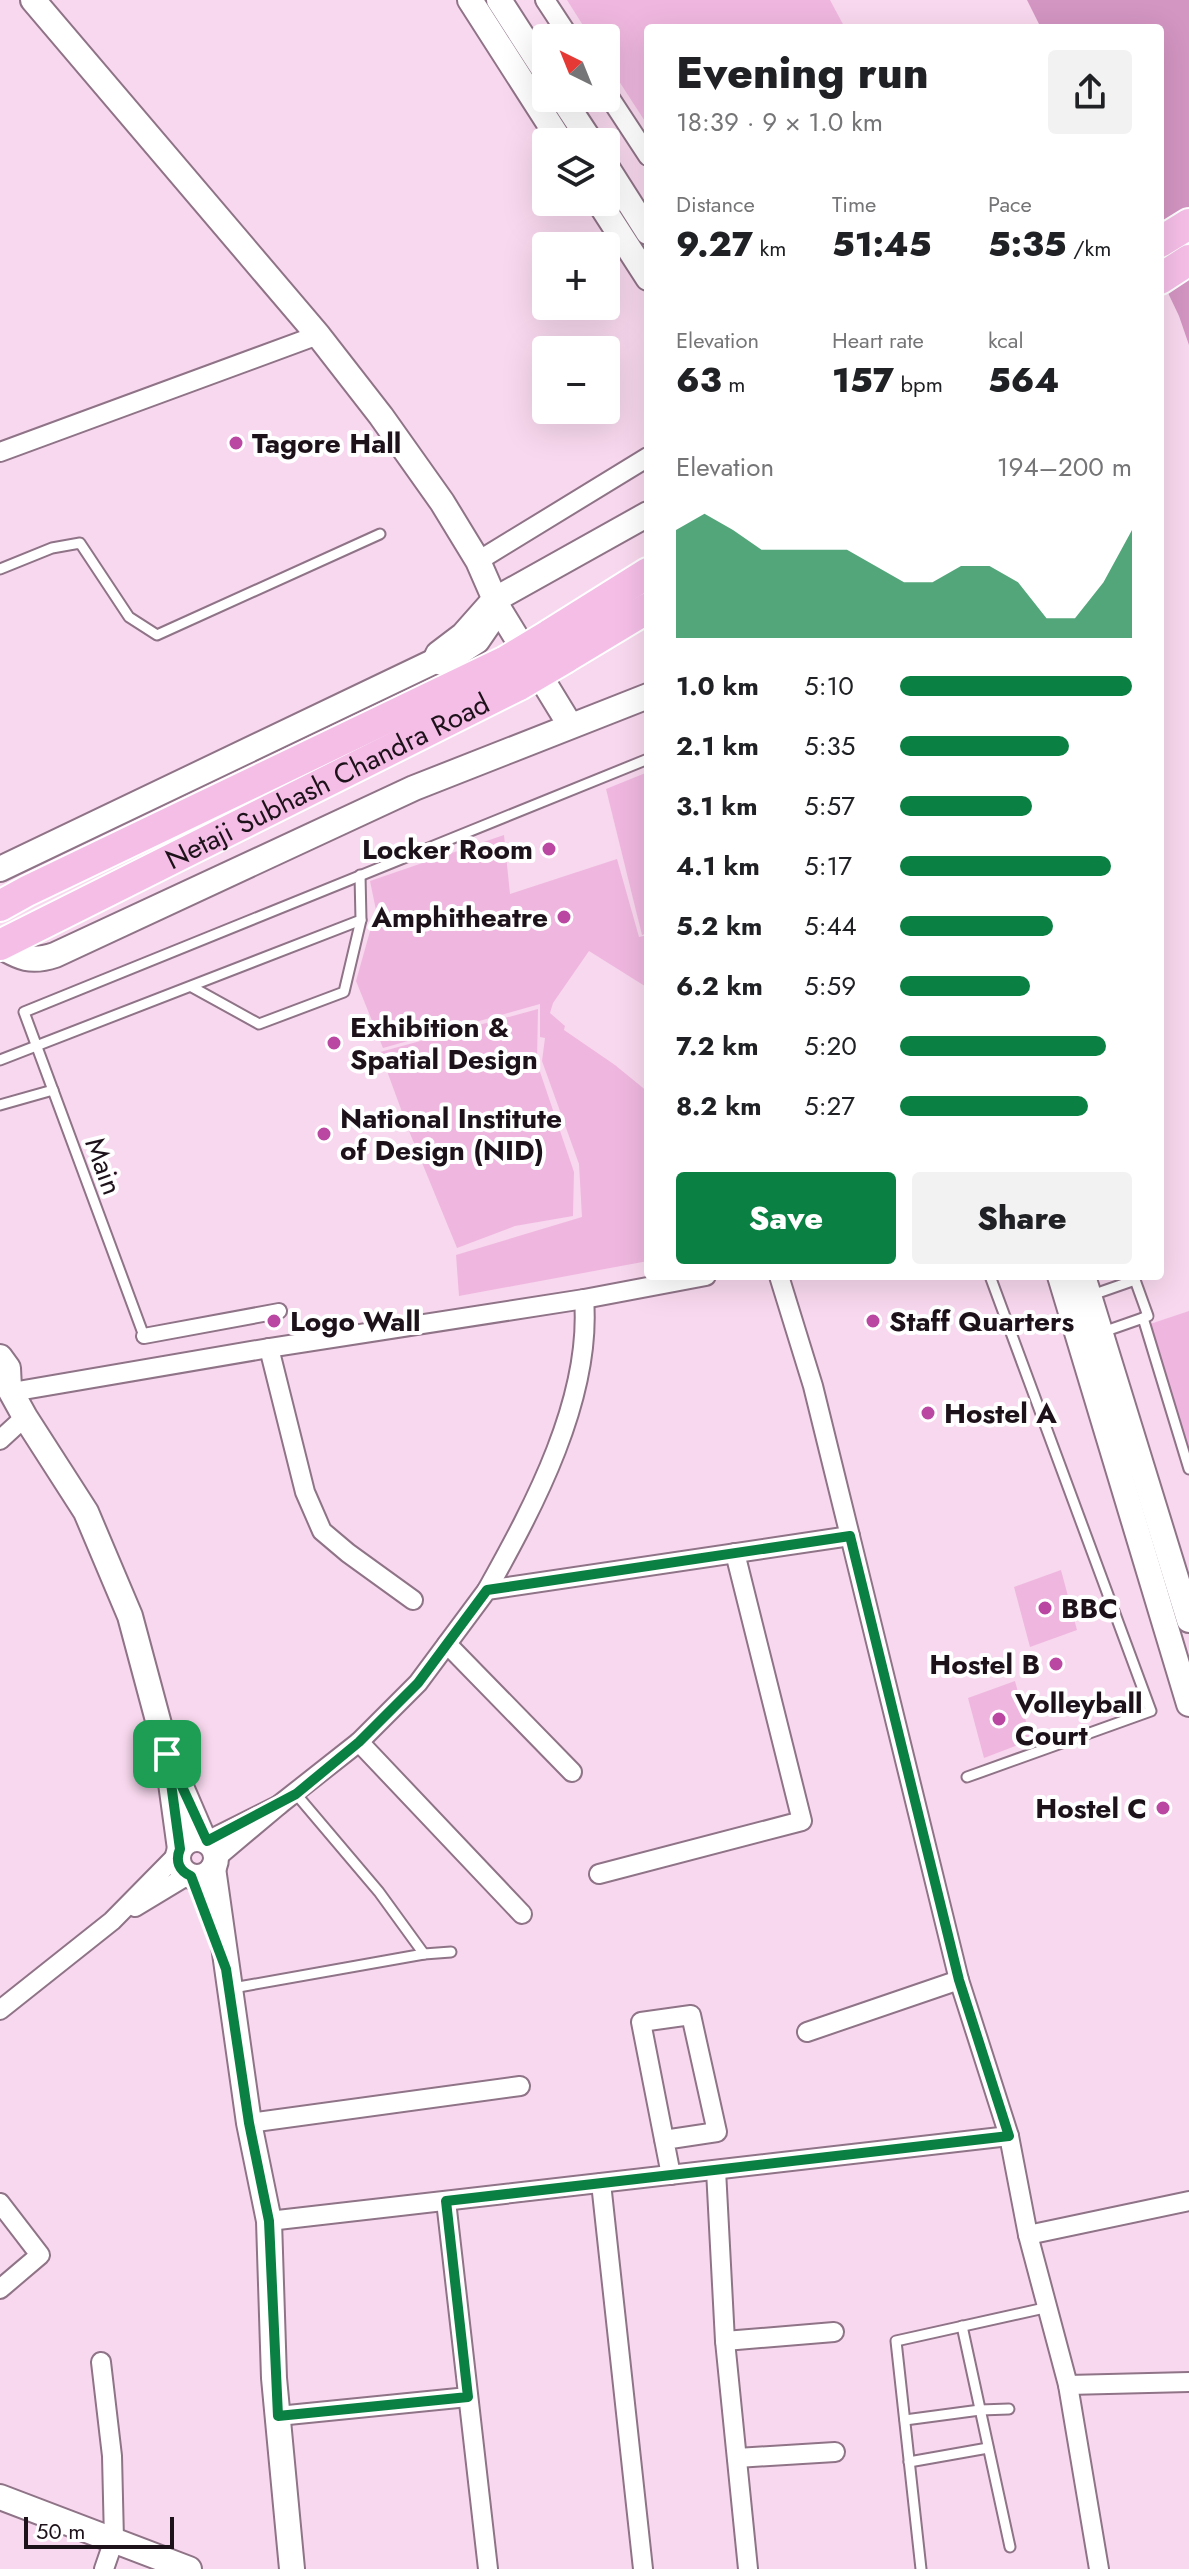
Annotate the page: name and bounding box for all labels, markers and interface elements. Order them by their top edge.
north arrow [532,24,620,112]
map controls [532,24,620,424]
text: Evening run [676,41,929,105]
button: share [1048,50,1132,134]
text: 18:39 · 9 × 1.0 km [676,103,883,141]
button: layers [532,128,620,216]
text: Distance [676,188,755,220]
text: Time [832,188,876,220]
text: Pace [988,188,1032,220]
text: 9.27 [676,220,753,269]
text: 51:45 [832,220,931,269]
text: 5:35 [988,220,1067,269]
button: + [532,232,620,320]
text: km [753,232,786,264]
text: /km [1067,232,1111,264]
text: Elevation [676,324,759,356]
text: Heart rate [832,324,924,356]
text: kcal [988,324,1024,356]
button: − [532,336,620,424]
text: 63 [676,356,722,405]
text: 157 [832,356,894,405]
text: 564 [988,356,1059,405]
text: m [722,368,745,400]
text: bpm [894,368,943,400]
place label: Tagore Hall [252,423,401,464]
marker: Tagore Hall [227,434,245,452]
text: Elevation [676,448,774,486]
text: 194–200 m [997,448,1132,486]
text: 1.0 km [676,667,759,705]
text: 5:10 [804,667,854,705]
street label: Netaji Subhash Chandra Road [158,683,496,880]
text: 2.1 km [676,727,759,765]
text: 5:35 [804,727,855,765]
text: 3.1 km [676,787,757,825]
text: 5:57 [804,787,855,825]
place label: Locker Room [362,829,533,870]
marker: Locker Room [540,840,558,858]
text: 4.1 km [676,847,760,885]
text: 5:17 [804,847,852,885]
place label: Amphitheatre [371,897,548,938]
text: 5.2 km [676,907,762,945]
text: 5:44 [804,907,857,945]
marker: Amphitheatre [555,908,573,926]
text: 6.2 km [676,967,763,1005]
text: 5:59 [804,967,856,1005]
place label: Exhibition & Spatial Design [350,1007,538,1080]
text: 7.2 km [676,1027,759,1065]
text: 5:20 [804,1027,857,1065]
marker: Exhibition & Spatial Design [325,1034,343,1052]
text: 8.2 km [676,1087,761,1125]
text: 5:27 [804,1087,855,1125]
place label: National Institute of Design (NID) [340,1098,562,1171]
marker: National Institute of Design (NID) [315,1125,333,1143]
street label: Main [74,1132,133,1200]
button: Save [676,1172,896,1264]
button: Share [912,1172,1132,1264]
place label: Logo Wall [290,1301,421,1342]
place label: Staff Quarters [889,1301,1074,1342]
marker: Logo Wall [265,1312,283,1330]
marker: Staff Quarters [864,1312,882,1330]
place label: Hostel A [944,1393,1057,1434]
marker: Hostel A [919,1404,937,1422]
place label: BBC [1061,1588,1118,1629]
marker: BBC [1036,1599,1054,1617]
place label: Hostel B [929,1644,1040,1685]
marker: Hostel B [1047,1655,1065,1673]
place label: Volleyball Court [1014,1683,1143,1756]
marker: Volleyball Court [990,1710,1008,1728]
pin [133,1720,201,1788]
icon: arrive [145,1732,189,1776]
place label: Hostel C [1035,1788,1147,1829]
marker: Hostel C [1154,1799,1172,1817]
scale bar [24,2513,174,2549]
text: 50 m [36,2515,85,2547]

